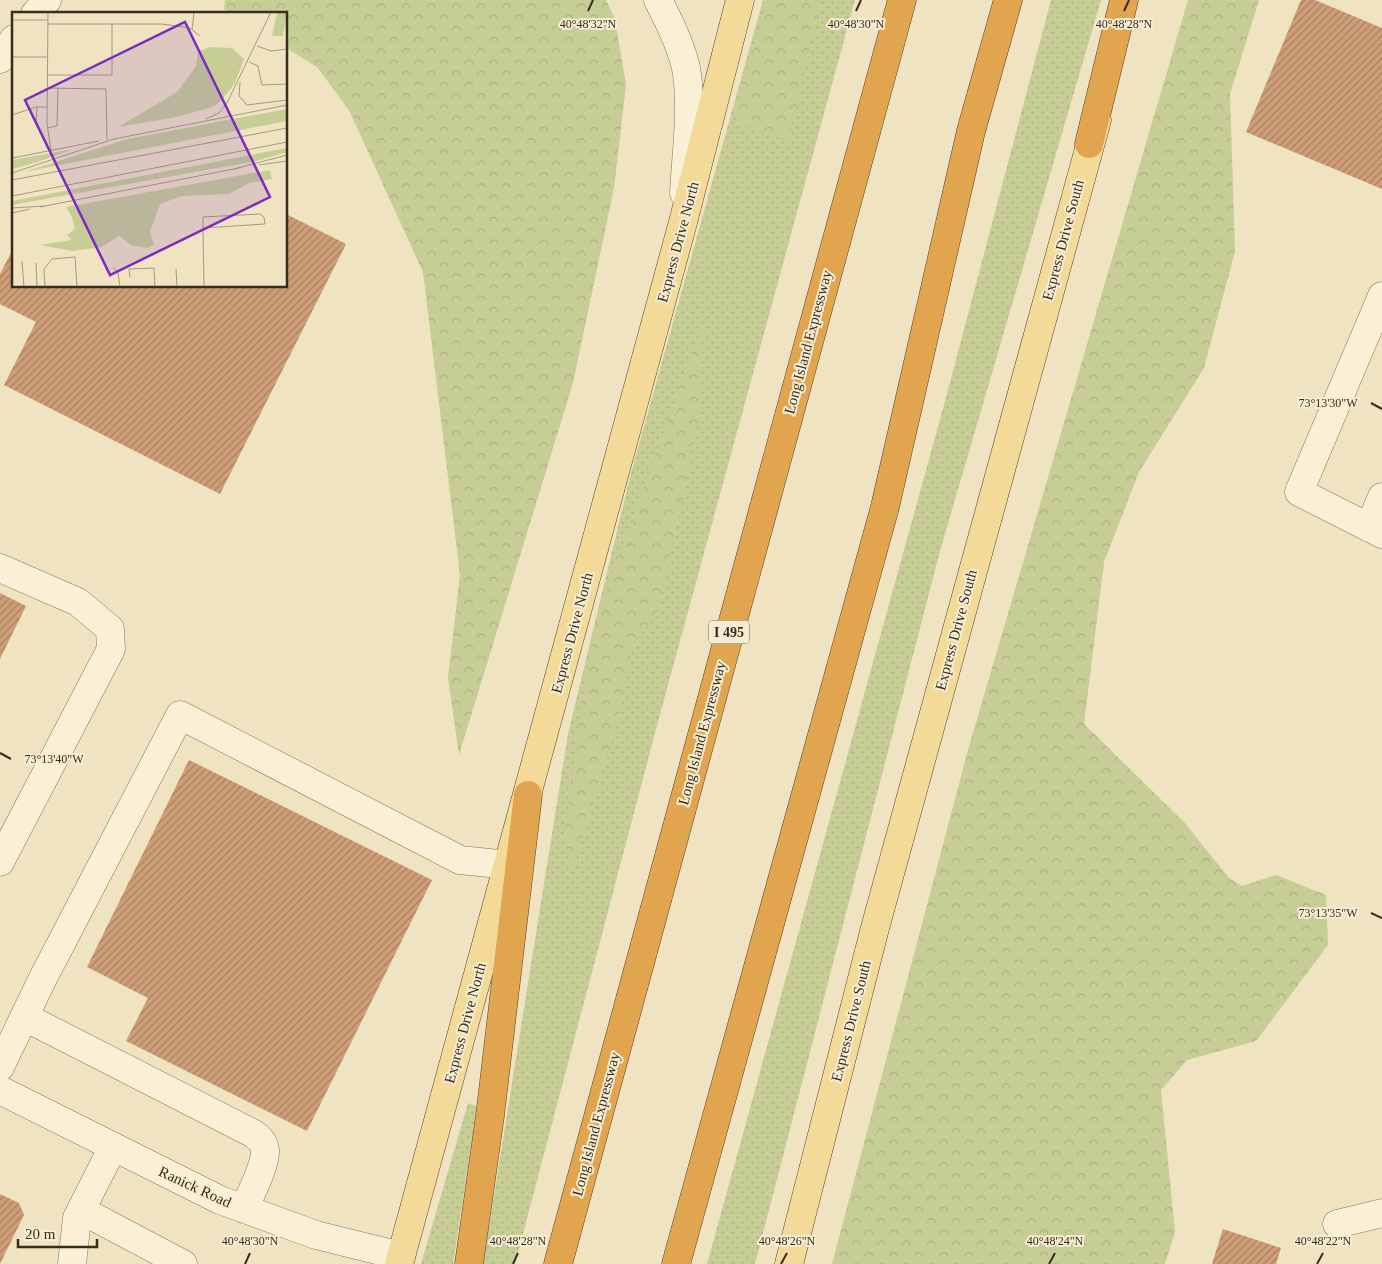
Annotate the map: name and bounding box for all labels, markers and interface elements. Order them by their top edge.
inset map [12,12,288,288]
text: 40°48'32"N [560,17,617,31]
text: 40°48'30"N [828,17,885,31]
text: 40°48'28"N [1096,17,1153,31]
street label: Express Drive South [1039,177,1087,302]
street label: Express Drive North [654,179,702,304]
street label: Long Island Expressway [781,268,835,416]
text: 73°13'30"W [1298,396,1358,410]
street label: Express Drive South [932,567,980,692]
street label: Express Drive North [548,570,596,695]
road number: I 495 [709,620,749,644]
street label: Long Island Expressway [675,659,729,807]
text: 73°13'40"W [24,752,84,766]
text: 73°13'35"W [1298,906,1358,920]
street label: Express Drive South [828,958,874,1083]
street label: Express Drive North [441,960,489,1085]
street label: Long Island Expressway [569,1050,623,1198]
street label: Ranick Road [156,1163,234,1211]
scale bar [18,1216,96,1248]
text: 20 m [25,1226,56,1242]
text: 40°48'30"N [222,1234,279,1248]
text: 40°48'28"N [490,1234,547,1248]
text: 40°48'26"N [759,1234,816,1248]
text: 40°48'24"N [1027,1234,1084,1248]
text: 40°48'22"N [1295,1234,1352,1248]

